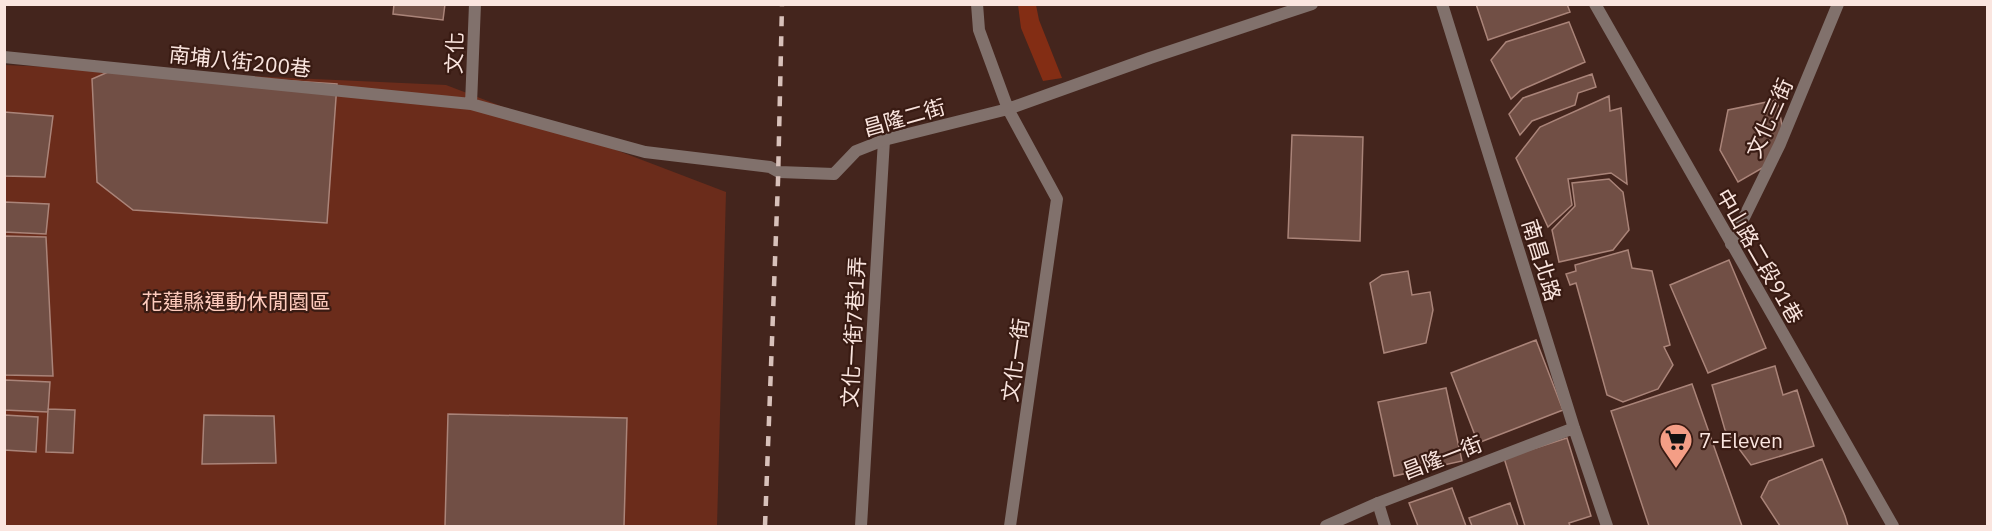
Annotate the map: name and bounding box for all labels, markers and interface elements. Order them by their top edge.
street label: 文化 [439,32,469,74]
street label: 南埔八街200巷 [168,40,312,82]
street label: 文化三街 [1739,74,1799,162]
street label: 昌隆二街 [860,92,948,142]
street label: 中山路二段91巷 [1710,184,1810,328]
street label: 南昌北路 [1516,216,1568,304]
street label: 文化一街7巷1弄 [835,256,871,408]
park label: 花蓮縣運動休閒園區 [142,287,331,315]
street label: 文化一街 [995,316,1035,404]
supermarket icon: 7-Eleven [1658,422,1694,469]
place label: 7-Eleven [1699,426,1783,454]
street label: 昌隆一街 [1398,429,1486,485]

